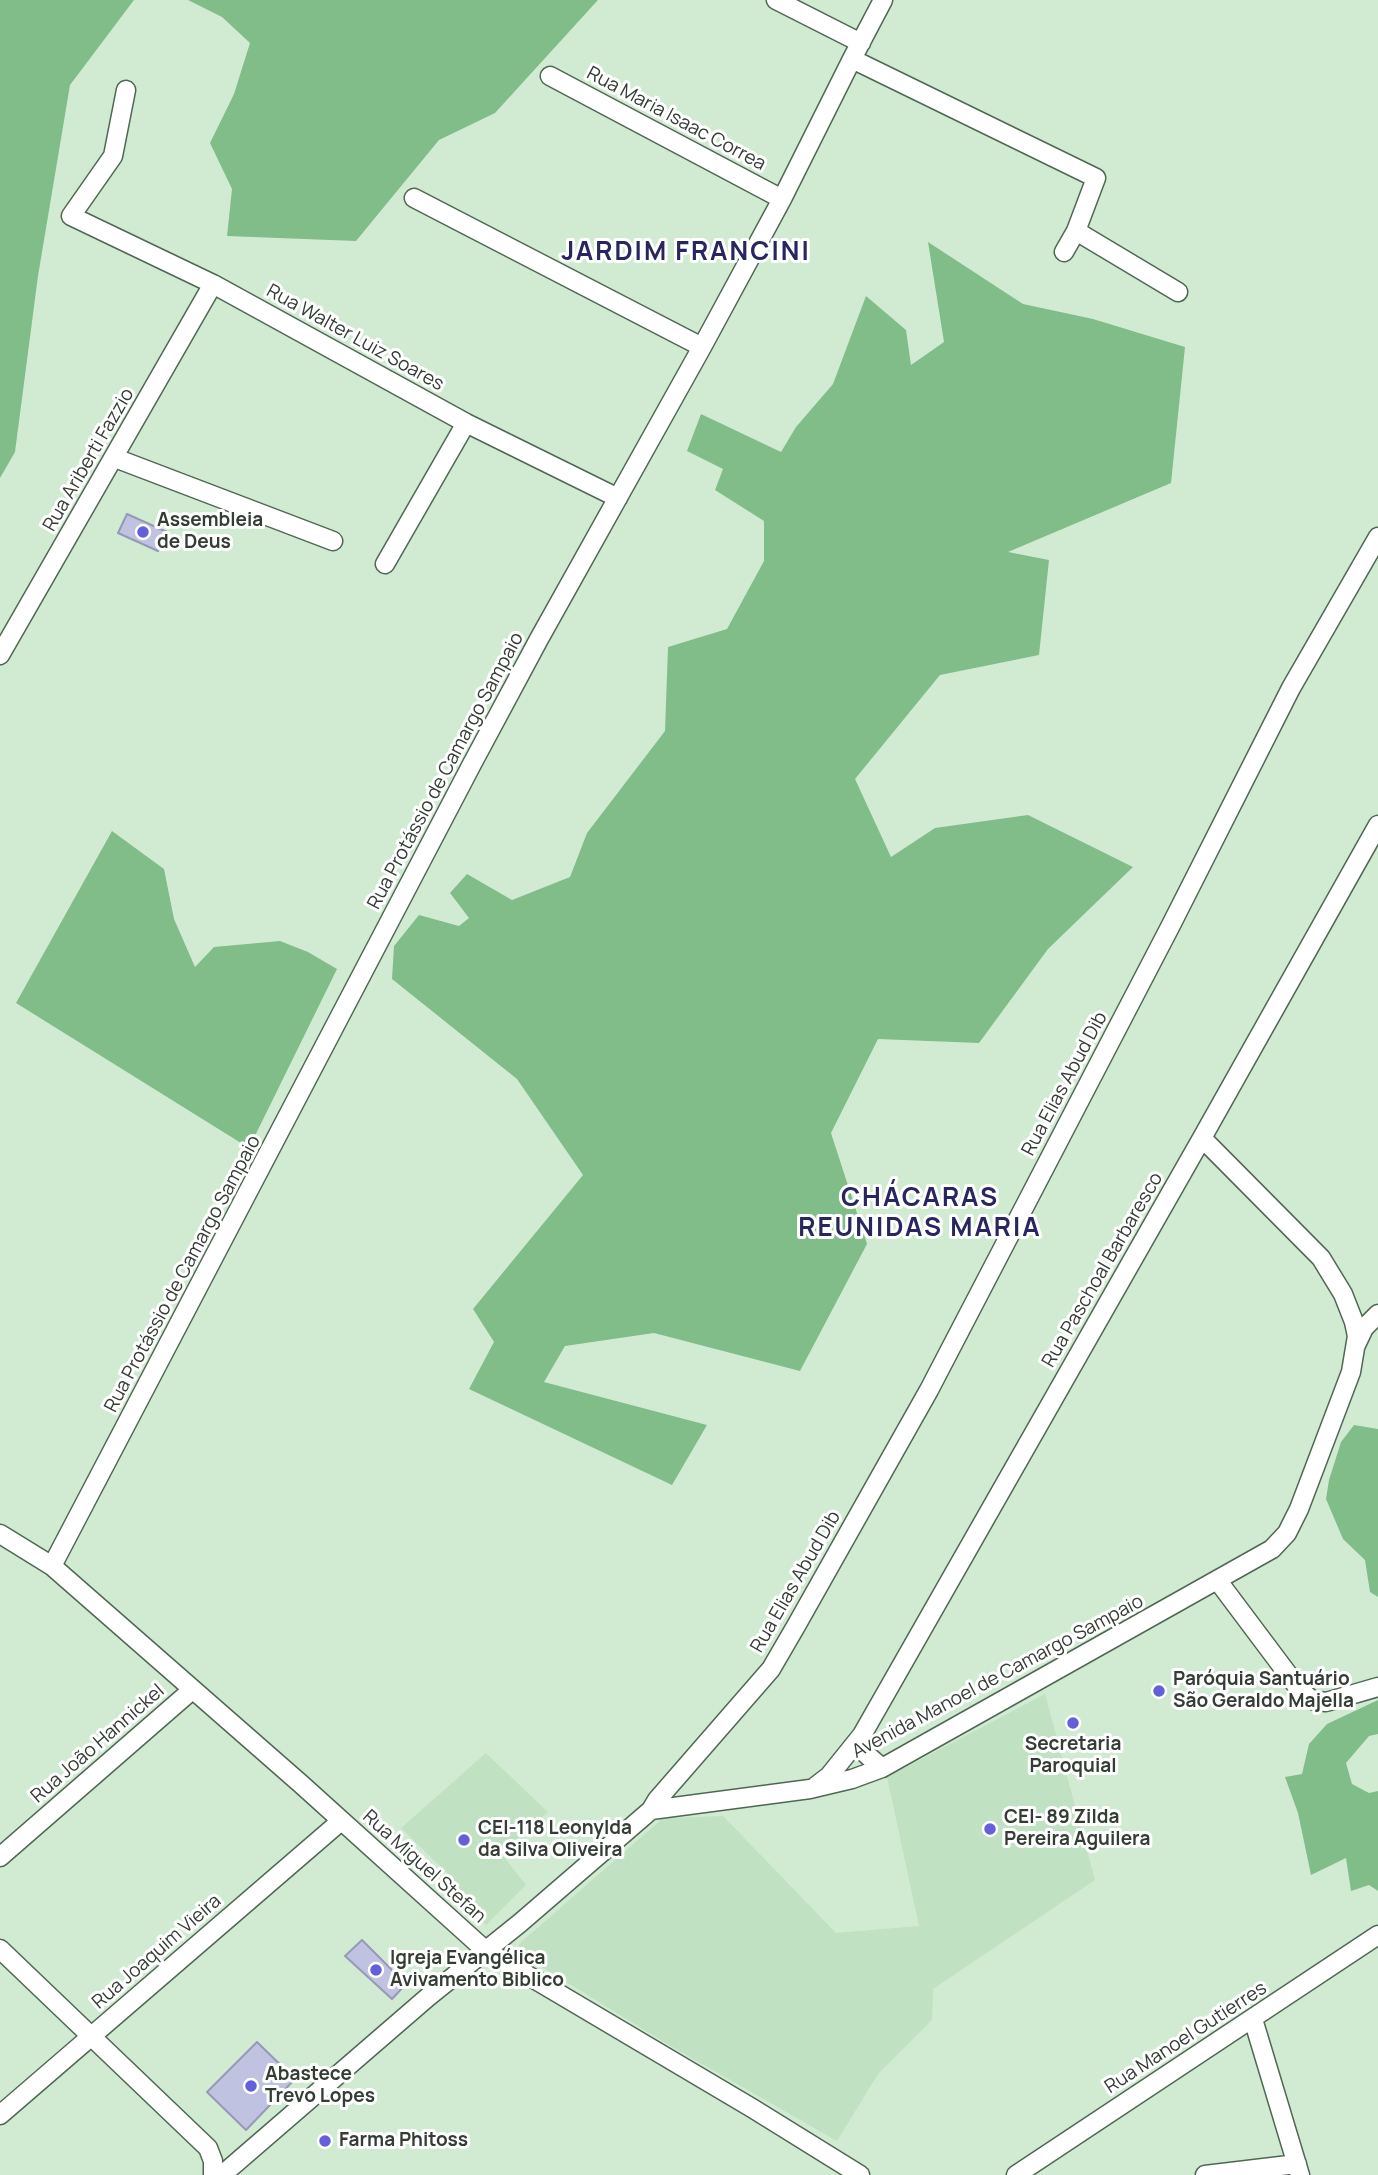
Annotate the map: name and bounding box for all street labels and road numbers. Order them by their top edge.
street label: Rua Maria Isaac Correa [583,62,769,176]
street label: Rua Walter Luiz Soares [262,280,448,396]
street label: Rua Ariberti Fazzio [39,384,139,536]
street label: Rua Protássio de Camargo Sampaio [363,629,529,913]
street label: Rua Elias Abud Dib [1017,1008,1113,1160]
street label: Rua Protássio de Camargo Sampaio [100,1132,266,1416]
street label: Rua Paschoal Barbaresco [1038,1169,1168,1371]
street label: Rua Elias Abud Dib [746,1507,846,1657]
street label: Avenida Manoel de Camargo Sampaio [848,1590,1148,1764]
street label: Rua João Hannickel [27,1680,169,1808]
street label: Rua Miguel Stefan [358,1806,490,1928]
street label: Rua Joaquim Vieira [88,1890,226,2014]
street label: Rua Manoel Gutierres [1101,1977,1271,2099]

